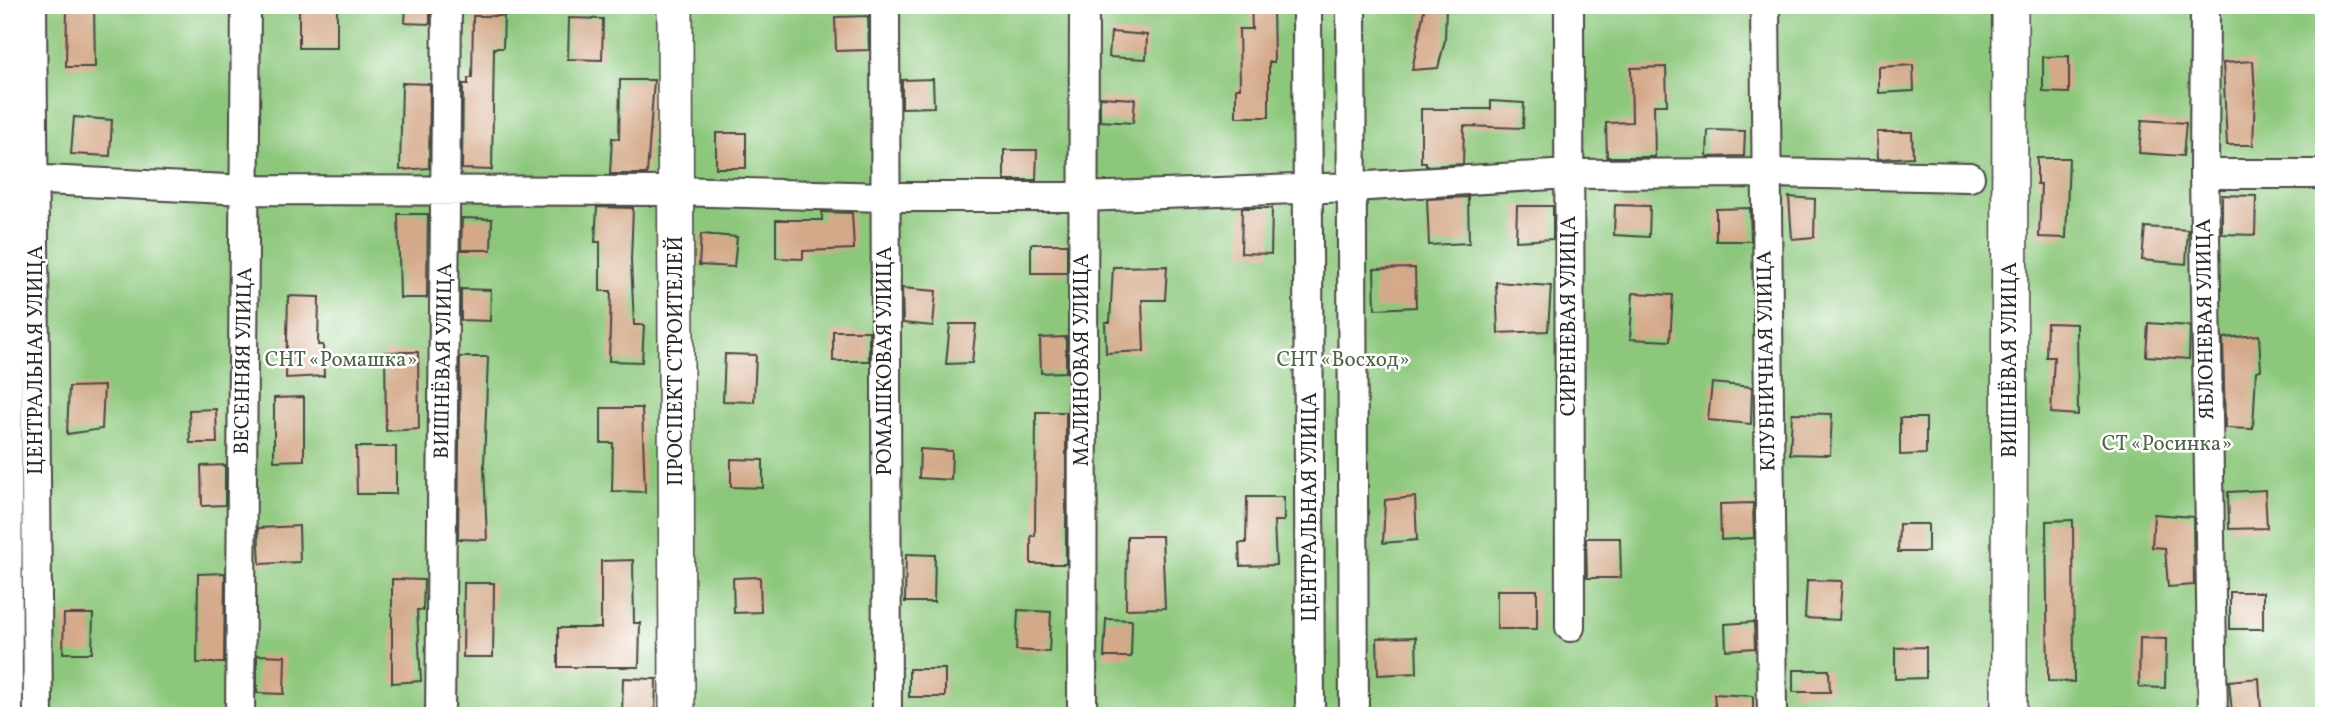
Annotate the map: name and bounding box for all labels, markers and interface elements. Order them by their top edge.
street label: СИРЕНЕВАЯ УЛИЦА [1555,216,1584,416]
street label: ЯБЛОНЕВАЯ УЛИЦА [2190,218,2222,420]
street label: ПРОСПЕКТ СТРОИТЕЛЕЙ [662,236,691,486]
street label: ЦЕНТРАЛЬНАЯ УЛИЦА [22,245,51,475]
street label: РОМАШКОВАЯ УЛИЦА [871,246,900,476]
street label: КЛУБНИЧНАЯ УЛИЦА [1751,250,1783,472]
street label: МАЛИНОВАЯ УЛИЦА [1068,253,1097,467]
street label: ВИШНЁВАЯ УЛИЦА [428,262,460,459]
street label: ВИШНЁВАЯ УЛИЦА [1996,262,2025,458]
street label: ВЕСЕННЯЯ УЛИЦА [228,267,260,455]
park label: СНТ «Ромашка» [265,346,417,375]
park label: СНТ «Восход» [1276,346,1410,375]
street label: ЦЕНТРАЛЬНАЯ УЛИЦА [1296,392,1325,622]
park label: СТ «Росинка» [2102,430,2232,459]

